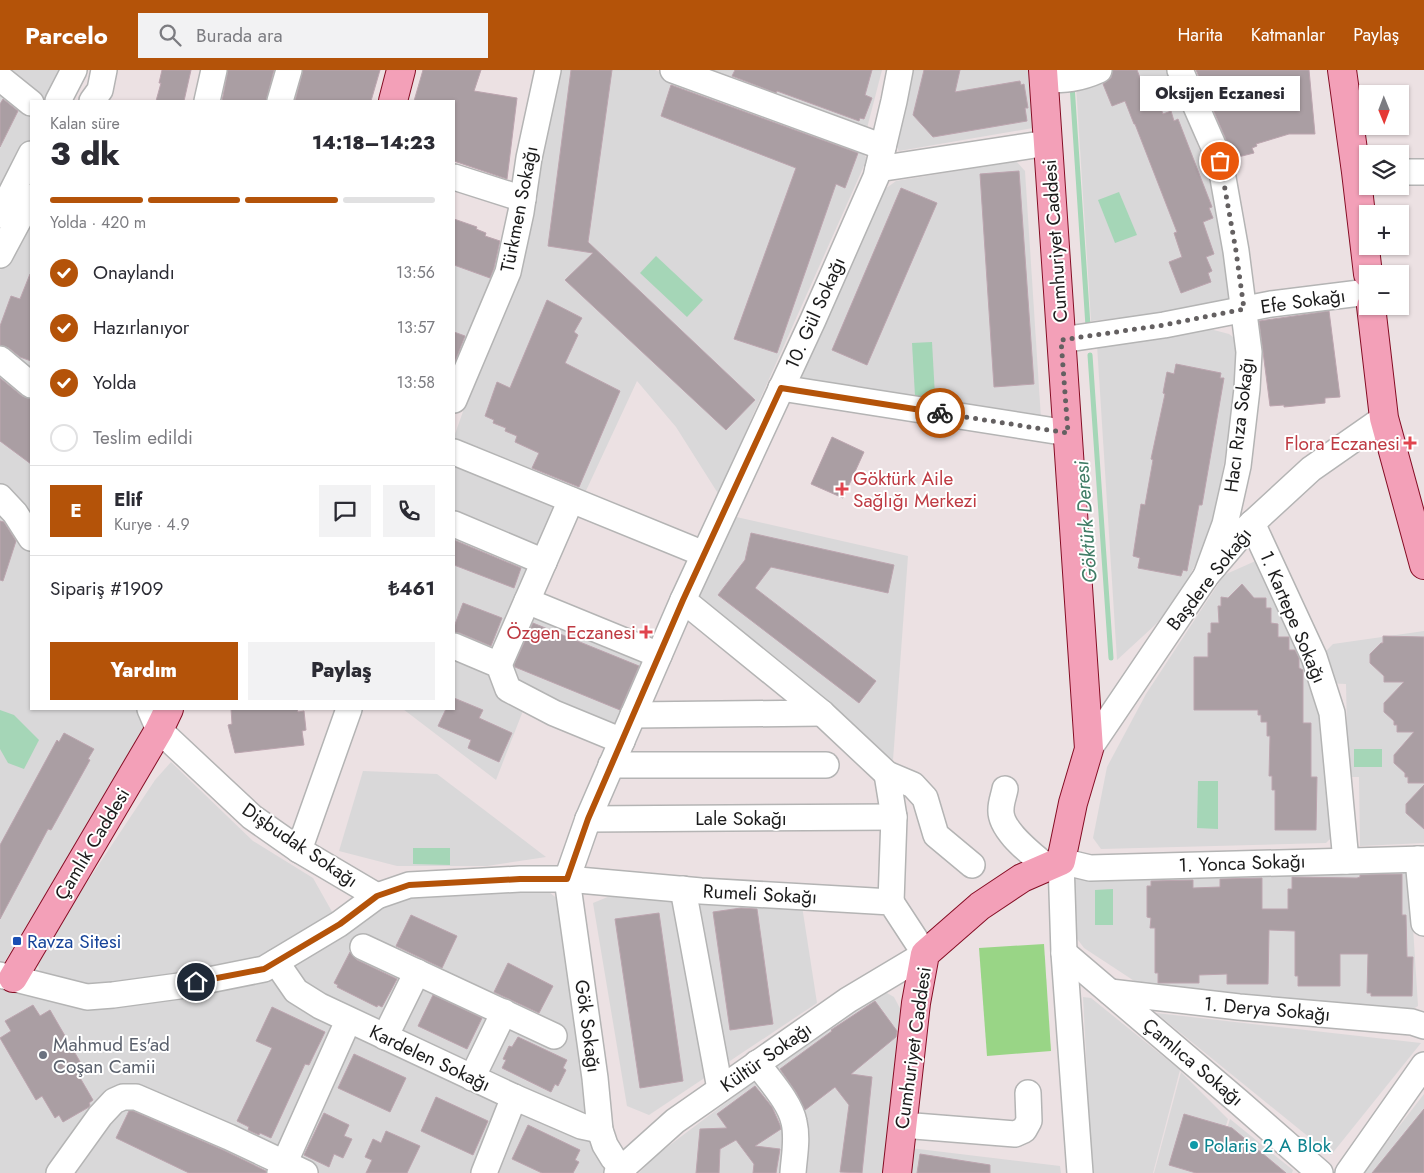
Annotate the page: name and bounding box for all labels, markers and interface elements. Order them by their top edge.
search box [138,13,488,58]
text: Parcelo [25,18,108,53]
icon: search [156,21,184,49]
text: Burada ara [196,22,283,49]
text: Harita [1177,22,1223,48]
text: Katmanlar [1251,22,1325,48]
text: Paylaş [1353,22,1399,48]
callout: Oksijen Eczanesi [1140,76,1300,111]
text: Oksijen Eczanesi [1155,82,1285,105]
north arrow [1359,85,1409,135]
map controls [1359,85,1409,315]
text: Kalan süre [50,112,120,135]
text: 14:18–14:23 [312,129,435,156]
text: 3 dk [50,131,120,177]
pin [1199,140,1241,182]
street label: Türkmen Sokağı [494,144,544,274]
button: layers [1359,145,1409,195]
icon: bag [1206,147,1234,175]
street label: Cumhuriyet Caddesi [1036,158,1074,324]
button: + [1359,205,1409,255]
text: Yolda · 420 m [50,211,146,234]
street label: 10. Gül Sokağı [778,253,852,373]
icon: check [50,259,78,287]
text: Onaylandı [93,259,175,286]
text: 13:56 [396,261,435,284]
button: − [1359,265,1409,315]
street label: Efe Sokağı [1259,282,1347,320]
icon: check [50,314,78,342]
text: Hazırlanıyor [93,314,189,341]
text: 13:57 [397,316,435,339]
street label: Hacı Rıza Sokağı [1217,356,1261,494]
icon: check [50,369,78,397]
text: Yolda [93,369,136,396]
text: 13:58 [397,371,435,394]
courier [915,388,965,438]
icon: bike [926,399,954,427]
text: Teslim edildi [93,424,193,451]
place label: Flora Eczanesi [1285,430,1400,457]
marker: Flora Eczanesi [1404,437,1416,449]
water label: Göktürk Deresi [1067,459,1105,584]
place label: Göktürk Aile Sağlığı Merkezi [853,465,977,514]
marker: Göktürk Aile Sağlığı Merkezi [835,482,849,496]
button: chat [319,485,371,537]
button: phone [383,485,435,537]
text: Elif [114,486,142,513]
text: E [70,497,82,524]
text: Kurye · 4.9 [114,513,190,536]
street label: Başdere Sokağı [1160,522,1258,636]
street label: 1. Kartepe Sokağı [1253,547,1333,687]
text: Sipariş #1909 [50,575,163,602]
text: ₺461 [388,575,435,602]
place label: Özgen Eczanesi [506,619,636,646]
marker: Özgen Eczanesi [640,626,652,638]
button: Yardım [50,642,238,700]
button: Paylaş [248,642,435,700]
street label: Çamlık Caddesi [48,783,136,905]
street label: Dişbudak Sokağı [237,796,363,894]
street label: Lale Sokağı [695,805,787,832]
street label: 1. Yonca Sokağı [1178,847,1306,879]
street label: Rumeli Sokağı [702,878,818,910]
place label: Ravza Sitesi [27,928,122,955]
marker: Ravza Sitesi [11,935,23,947]
pin [175,961,217,1003]
street label: Cumhuriyet Caddesi [888,965,938,1131]
icon: home [182,968,210,996]
street label: Gök Sokağı [568,978,608,1074]
street label: 1. Derya Sokağı [1203,990,1331,1028]
street label: Çamlıca Sokağı [1137,1012,1249,1112]
street label: Kültür Sokağı [715,1016,817,1098]
street label: Kardelen Sokağı [365,1018,495,1098]
place label: Mahmud Es'ad Coşan Camii [53,1031,170,1080]
marker: Mahmud Es'ad Coşan Camii [37,1049,49,1061]
place label: Polaris 2 A Blok [1204,1132,1332,1159]
marker: Polaris 2 A Blok [1188,1139,1200,1151]

